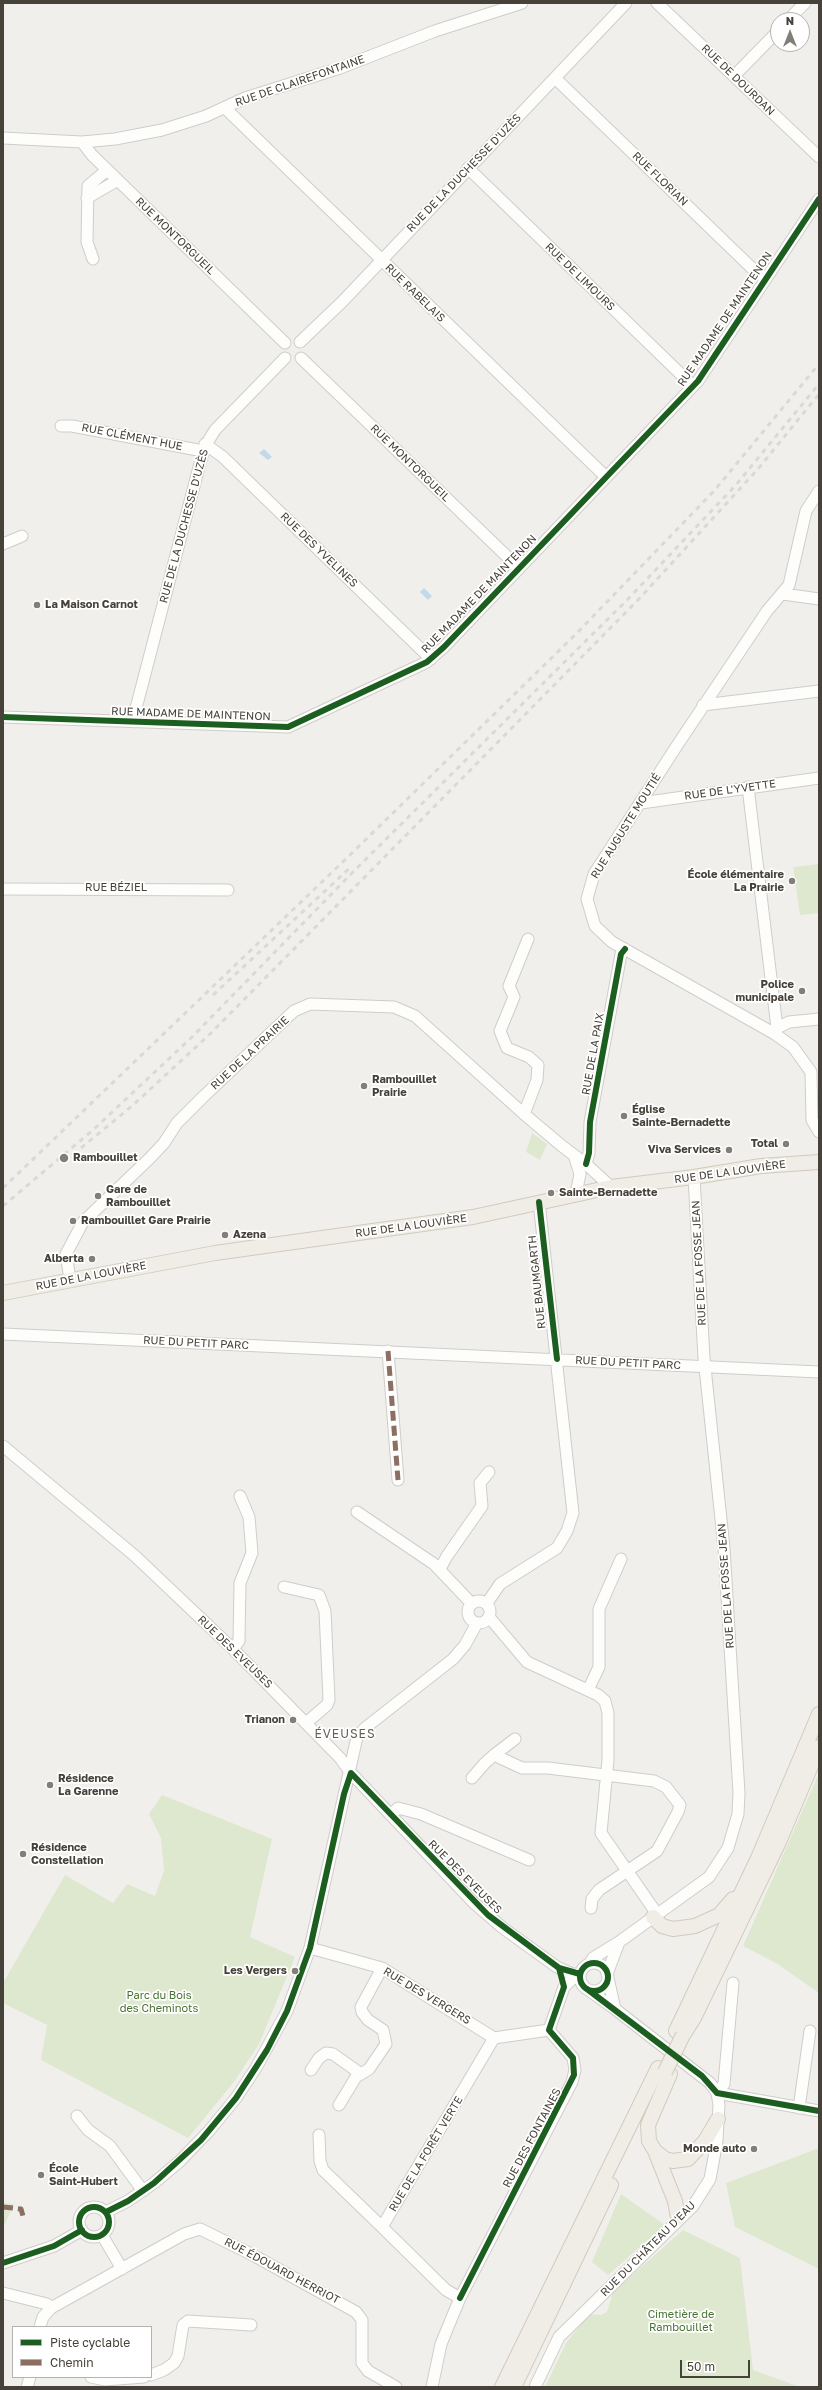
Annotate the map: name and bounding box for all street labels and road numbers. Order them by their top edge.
street label: RUE DE DOURDAN [699,42,777,118]
street label: RUE DE CLAIREFONTAINE [234,53,366,109]
street label: RUE DE LA DUCHESSE D'UZÈS [404,111,524,235]
street label: RUE FLORIAN [630,149,690,209]
street label: RUE MONTORGUEIL [133,195,217,277]
street label: RUE DE LIMOURS [542,240,618,314]
street label: RUE MADAME DE MAINTENON [675,249,775,389]
street label: RUE RABELAIS [382,261,448,325]
street label: RUE CLÉMENT HUE [80,421,184,453]
street label: RUE MONTORGUEIL [368,422,452,504]
street label: RUE DE LA DUCHESSE D'UZÈS [157,447,211,605]
street label: RUE DES YVELINES [278,510,360,590]
street label: RUE MADAME DE MAINTENON [419,532,539,656]
street label: RUE MADAME DE MAINTENON [111,705,271,723]
street label: RUE AUGUSTE MOUTIÉ [588,771,664,881]
street label: RUE DE L'YVETTE [683,777,777,803]
street label: RUE BÉZIEL [85,881,147,895]
street label: RUE DE LA PAIX [579,1012,607,1096]
street label: RUE DE LA PRAIRIE [208,1013,292,1093]
street label: RUE DE LA LOUVIÈRE [673,1158,787,1186]
street label: RUE DE LA FOSSE JEAN [689,1200,709,1326]
street label: RUE DE LA LOUVIÈRE [354,1212,468,1240]
street label: RUE BAUMGARTH [526,1235,548,1329]
street label: RUE DE LA LOUVIÈRE [35,1259,147,1293]
street label: RUE DU PETIT PARC [143,1334,249,1352]
street label: RUE DU PETIT PARC [575,1354,681,1372]
street label: RUE DE LA FOSSE JEAN [715,1523,737,1649]
street label: RUE DES EVEUSES [195,1613,275,1691]
street label: RUE DES EVEUSES [425,1837,505,1917]
street label: RUE DES VERGERS [381,1965,473,2027]
street label: RUE DES FONTAINES [500,2086,564,2190]
street label: RUE DE LA FORÊT VERTE [386,2094,466,2214]
street label: RUE DU CHÂTEAU D'EAU [598,2199,698,2299]
street label: RUE ÉDOUARD HERRIOT [222,2235,342,2307]

